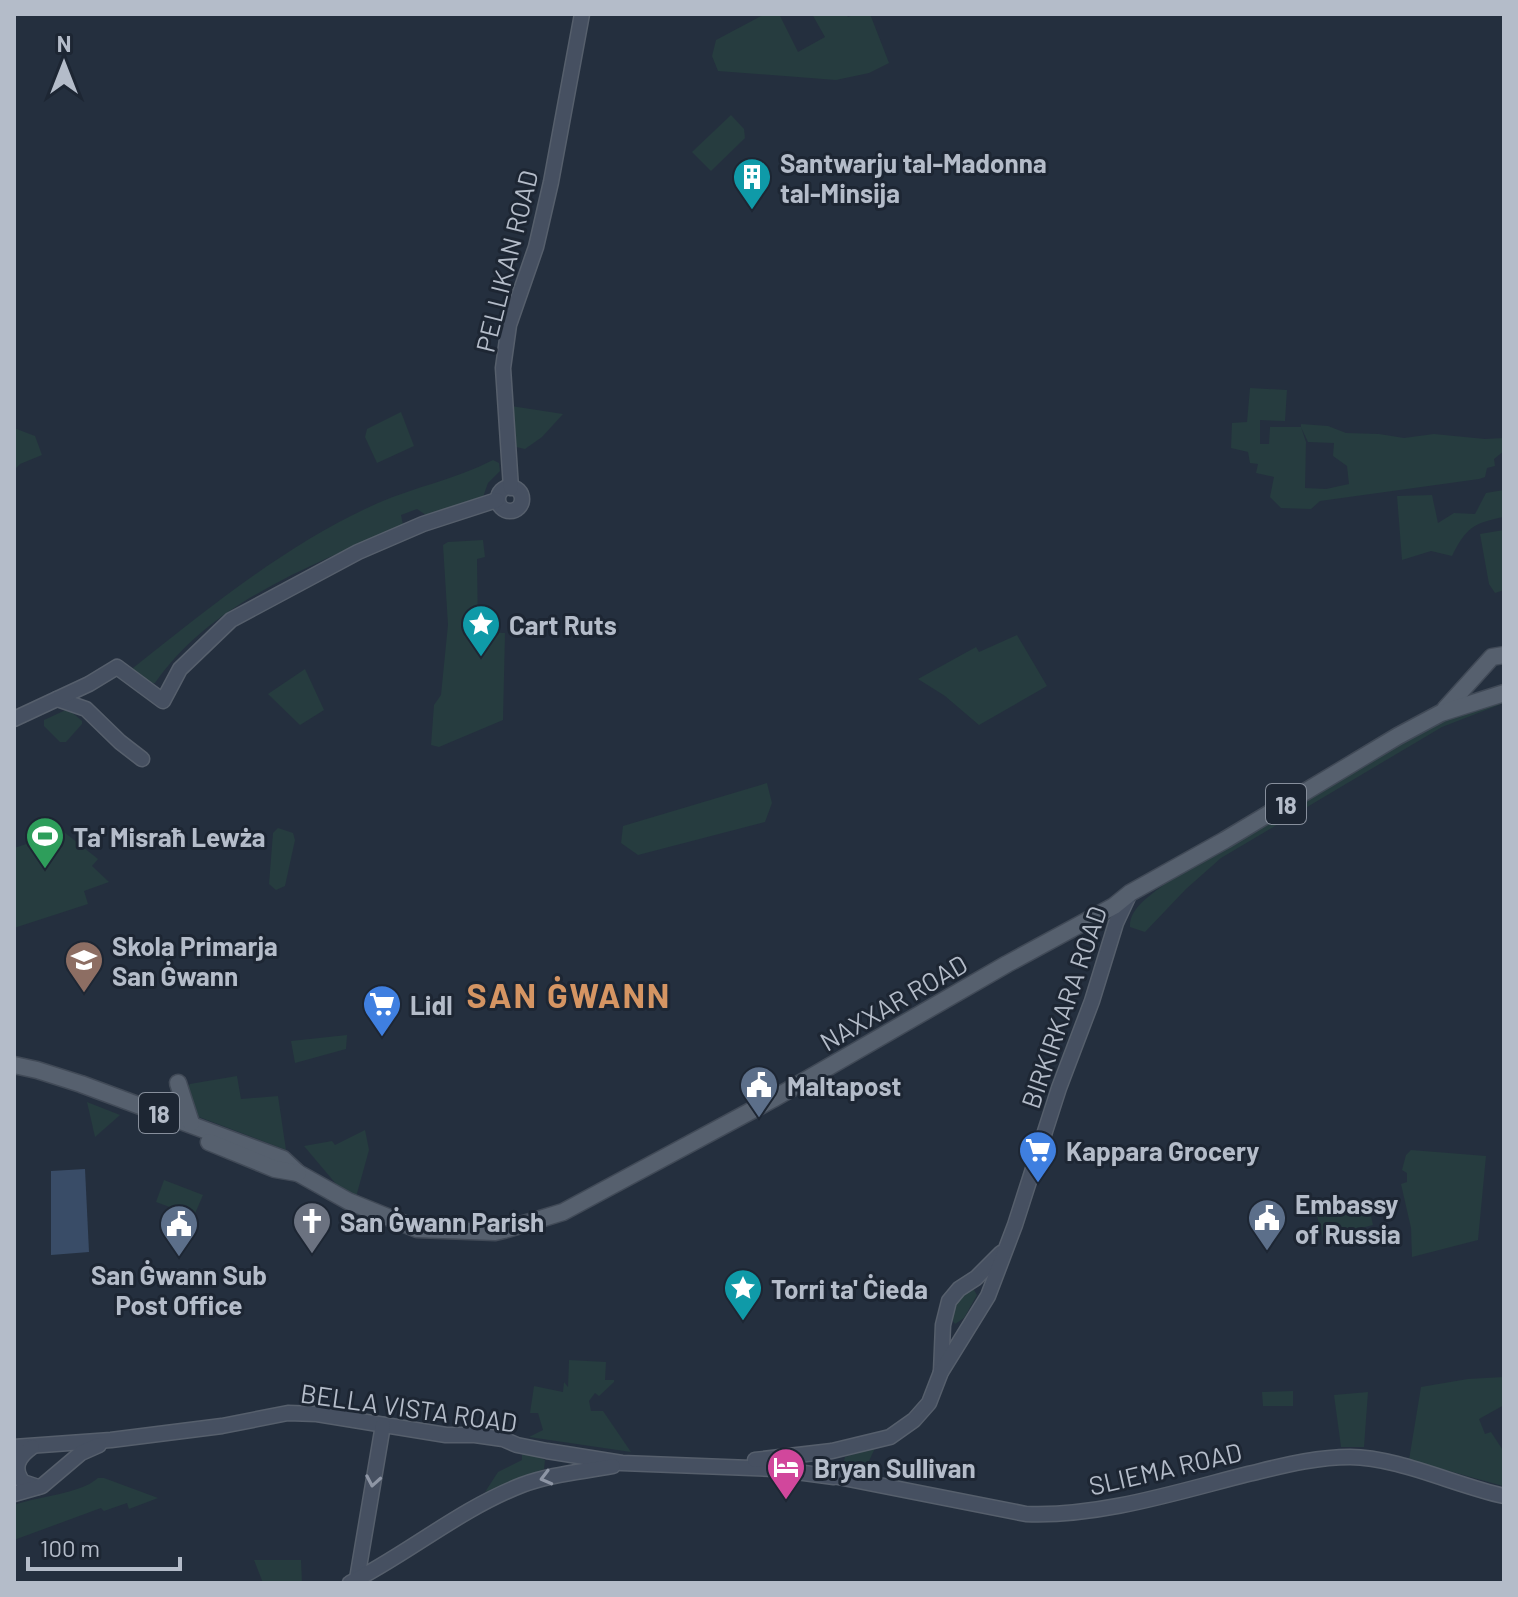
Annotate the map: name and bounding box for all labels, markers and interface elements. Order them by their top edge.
north arrow [24,24,104,104]
text: N [57,30,71,56]
place label: Santwarju tal-Madonna tal-Minsija [780,147,1047,208]
building icon: Santwarju tal-Madonna tal-Minsija [731,156,773,211]
street label: PELLIKAN ROAD [468,167,544,355]
place icon: Cart Ruts [460,603,502,658]
place label: Cart Ruts [509,609,617,640]
road number: 18 [1266,784,1306,824]
sports icon: Ta' Misraħ Lewża [24,815,66,870]
place label: Ta' Misraħ Lewża [73,821,266,852]
street label: BIRKIRKARA ROAD [1014,902,1112,1112]
place label: Skola Primarja San Ġwann [112,930,278,991]
school or university icon: Skola Primarja San Ġwann [63,939,105,994]
street label: NAXXAR ROAD [814,947,972,1057]
district label: SAN ĠWANN [467,974,671,1015]
supermarket icon: Lidl [361,983,403,1038]
place label: Lidl [410,989,453,1020]
public building icon: Maltapost [738,1064,780,1119]
place label: Maltapost [787,1070,901,1101]
road number: 18 [139,1093,179,1133]
supermarket icon: Kappara Grocery [1017,1129,1059,1184]
place label: Kappara Grocery [1066,1135,1259,1166]
place label: Embassy of Russia [1295,1188,1401,1249]
public building icon: Embassy of Russia [1246,1197,1288,1252]
church icon: San Ġwann Parish [291,1200,333,1255]
public building icon: San Ġwann Sub Post Office [158,1203,200,1258]
place label: San Ġwann Parish [340,1206,544,1237]
place label: San Ġwann Sub Post Office [91,1259,267,1320]
place icon: Torri ta' Ċieda [722,1267,764,1322]
place label: Torri ta' Ċieda [771,1273,928,1304]
street label: BELLA VISTA ROAD [299,1376,519,1438]
street label: SLIEMA ROAD [1086,1435,1244,1501]
hotel icon: Bryan Sullivan [765,1446,807,1501]
place label: Bryan Sullivan [814,1452,976,1483]
one-way arrow [540,1469,554,1485]
one-way arrow [365,1474,382,1488]
scale bar [28,1521,180,1571]
text: 100 m [40,1533,100,1562]

